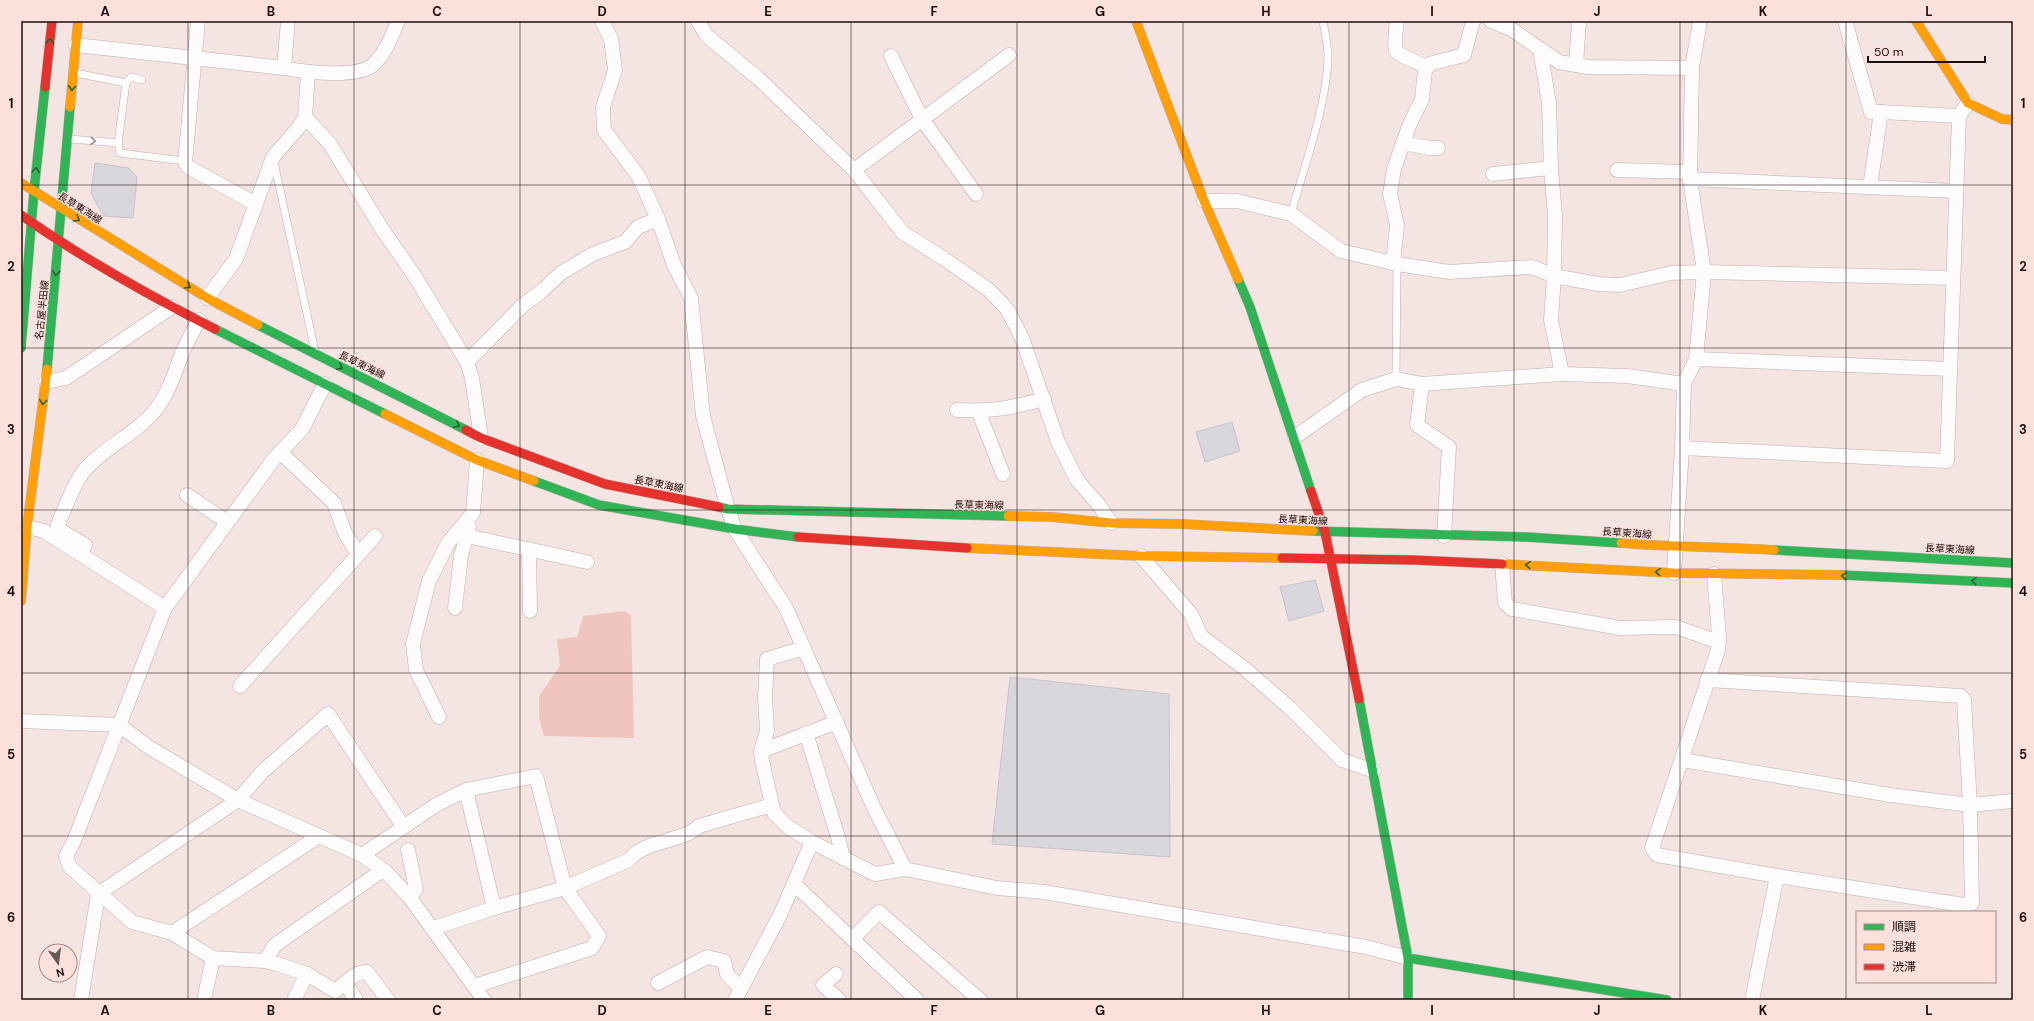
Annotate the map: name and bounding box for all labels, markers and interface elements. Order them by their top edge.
text: A [100,3,110,20]
text: B [267,3,275,20]
text: C [432,3,442,20]
text: D [597,3,607,20]
text: E [764,3,772,20]
text: F [930,3,938,20]
text: G [1095,3,1105,20]
text: H [1261,3,1271,20]
text: I [1430,3,1434,20]
text: J [1593,3,1601,20]
text: K [1759,3,1768,20]
text: L [1925,3,1933,20]
one-way arrow [45,38,54,44]
scale bar [1868,38,1985,64]
text: 50 m [1874,44,1903,60]
one-way arrow [68,85,77,91]
text: 1 [9,95,13,112]
text: 1 [2021,95,2025,112]
one-way arrow [90,137,96,146]
one-way arrow [31,167,40,173]
street label: 長草東海線 [55,189,105,227]
one-way arrow [73,215,80,222]
text: 2 [7,258,15,275]
text: 2 [2019,258,2027,275]
one-way arrow [52,270,61,276]
street label: 名古屋半田線 [32,279,52,341]
one-way arrow [184,282,191,289]
street label: 長草東海線 [337,348,387,382]
one-way arrow [336,362,344,370]
one-way arrow [39,399,48,405]
one-way arrow [452,420,460,428]
text: 3 [7,421,15,438]
text: 3 [2019,421,2027,438]
street label: 長草東海線 [633,473,685,495]
street label: 長草東海線 [954,498,1004,512]
street label: 長草東海線 [1278,512,1328,528]
street label: 長草東海線 [1602,525,1652,541]
street label: 長草東海線 [1925,541,1975,557]
one-way arrow [1525,561,1531,570]
one-way arrow [1655,568,1661,577]
one-way arrow [1841,572,1847,580]
one-way arrow [1971,577,1977,585]
text: 4 [7,583,15,600]
text: 4 [2019,583,2027,600]
text: 5 [7,746,15,763]
text: 5 [2019,746,2027,763]
text: 6 [7,909,15,926]
text: 6 [2019,909,2027,926]
legend [1856,911,1996,983]
text: 順調 [1892,919,1916,935]
text: 混雑 [1892,939,1916,955]
north arrow [38,943,78,983]
text: 渋滞 [1892,959,1916,975]
text: N [55,965,66,980]
text: A [100,1002,110,1019]
text: B [267,1002,275,1019]
text: C [432,1002,442,1019]
text: D [597,1002,607,1019]
text: E [764,1002,772,1019]
text: F [930,1002,938,1019]
text: G [1095,1002,1105,1019]
text: H [1261,1002,1271,1019]
text: I [1430,1002,1434,1019]
text: J [1593,1002,1601,1019]
text: K [1759,1002,1768,1019]
text: L [1925,1002,1933,1019]

